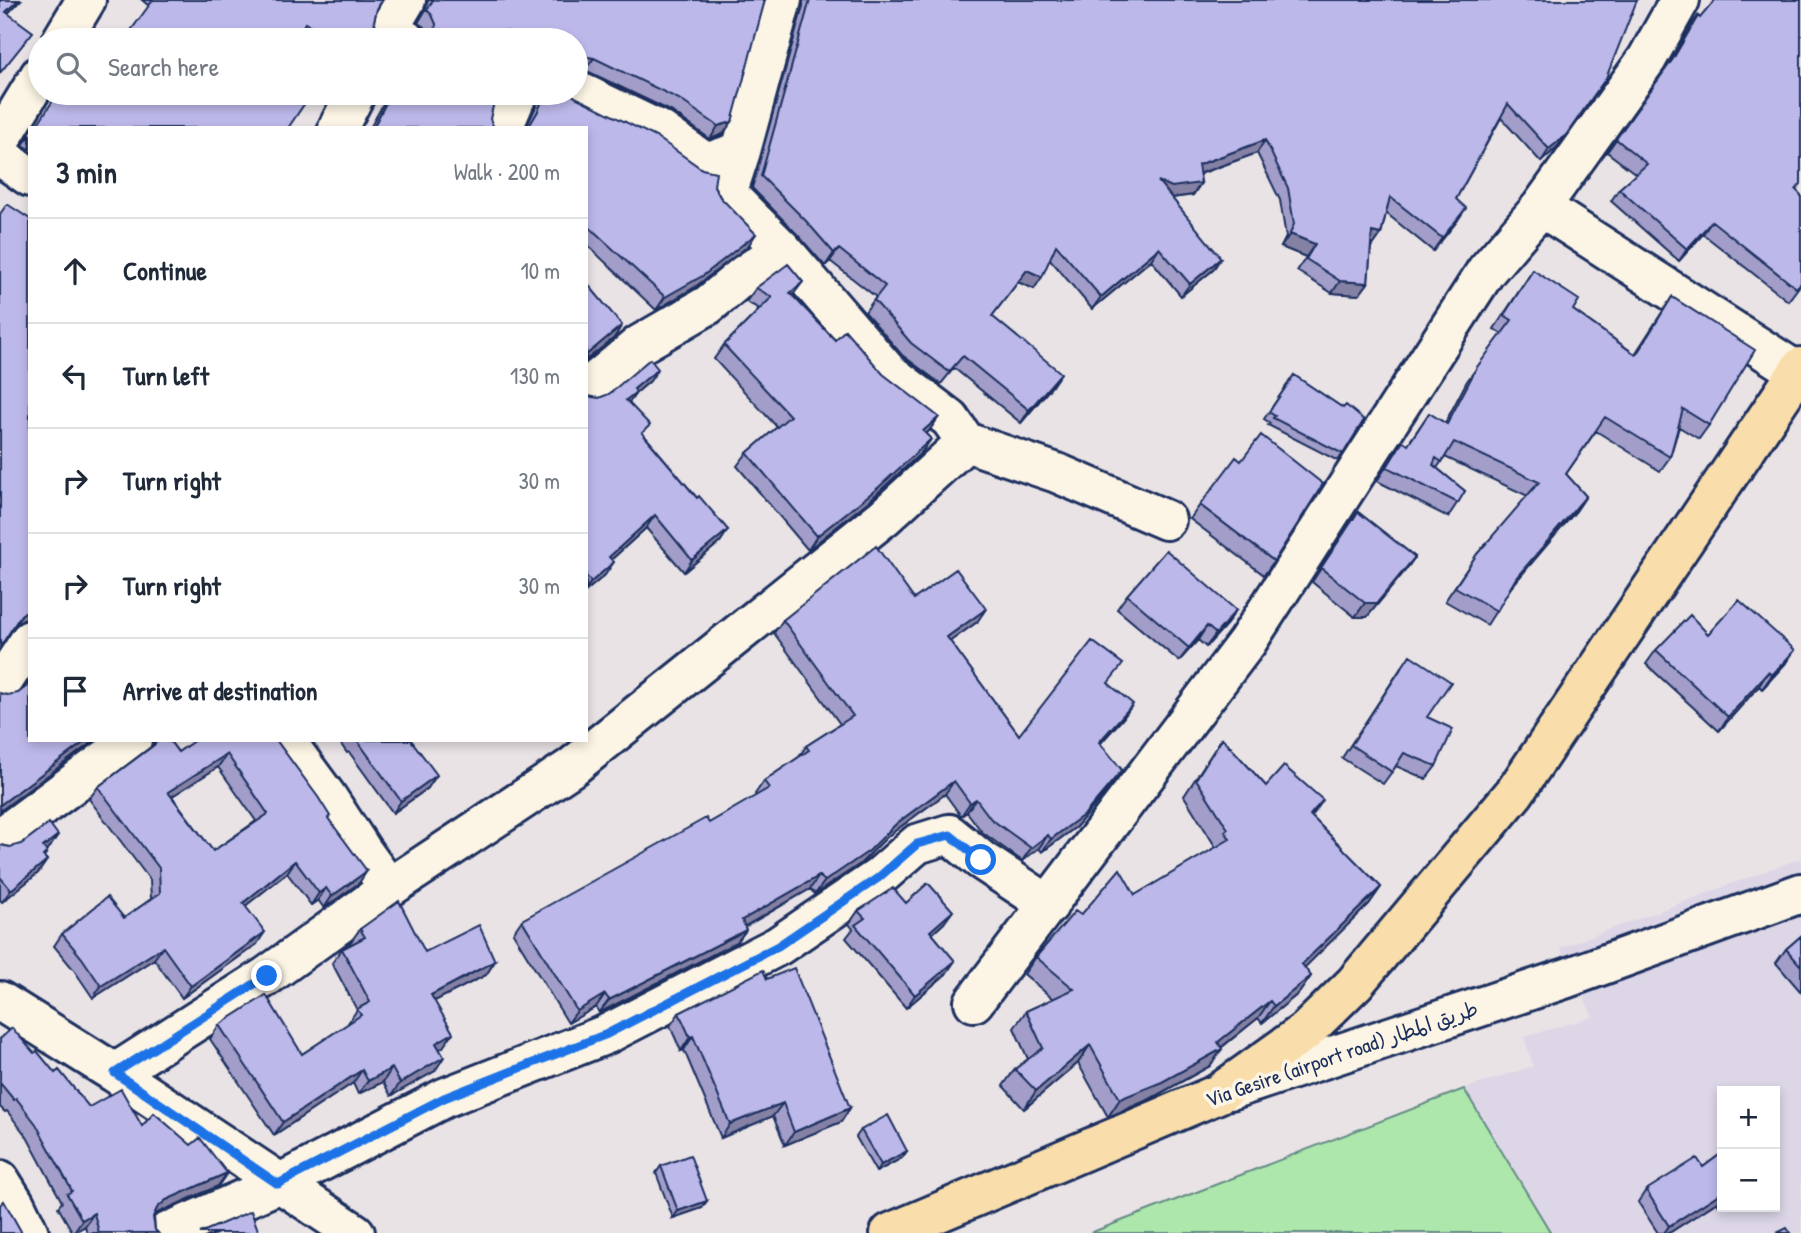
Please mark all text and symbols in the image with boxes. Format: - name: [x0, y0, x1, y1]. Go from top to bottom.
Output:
- search box: [28, 28, 588, 105]
- icon: search: [52, 48, 90, 86]
- text: Search here: [108, 49, 219, 84]
- text: 3 min: [56, 152, 117, 192]
- text: Walk · 200 m: [454, 156, 560, 187]
- icon: ahead: [56, 252, 94, 290]
- text: Continue: [123, 253, 207, 288]
- text: 10 m: [520, 255, 560, 286]
- icon: left: [56, 357, 94, 395]
- text: Turn left: [123, 358, 209, 393]
- text: 130 m: [510, 360, 560, 391]
- icon: right: [56, 462, 94, 500]
- text: Turn right: [123, 463, 221, 498]
- text: 30 m: [518, 465, 560, 496]
- icon: right: [56, 567, 94, 605]
- text: Turn right: [123, 568, 221, 603]
- text: 30 m: [518, 570, 560, 601]
- icon: arrive: [56, 672, 94, 710]
- text: Arrive at destination: [123, 673, 318, 708]
- route start: [965, 844, 996, 875]
- route end: [251, 960, 282, 991]
- street label: Via Gesire (airport road) طريق المطار: [1202, 993, 1482, 1114]
- map controls: [1717, 1086, 1780, 1212]
- button: +: [1717, 1086, 1780, 1149]
- button: −: [1717, 1149, 1780, 1212]

